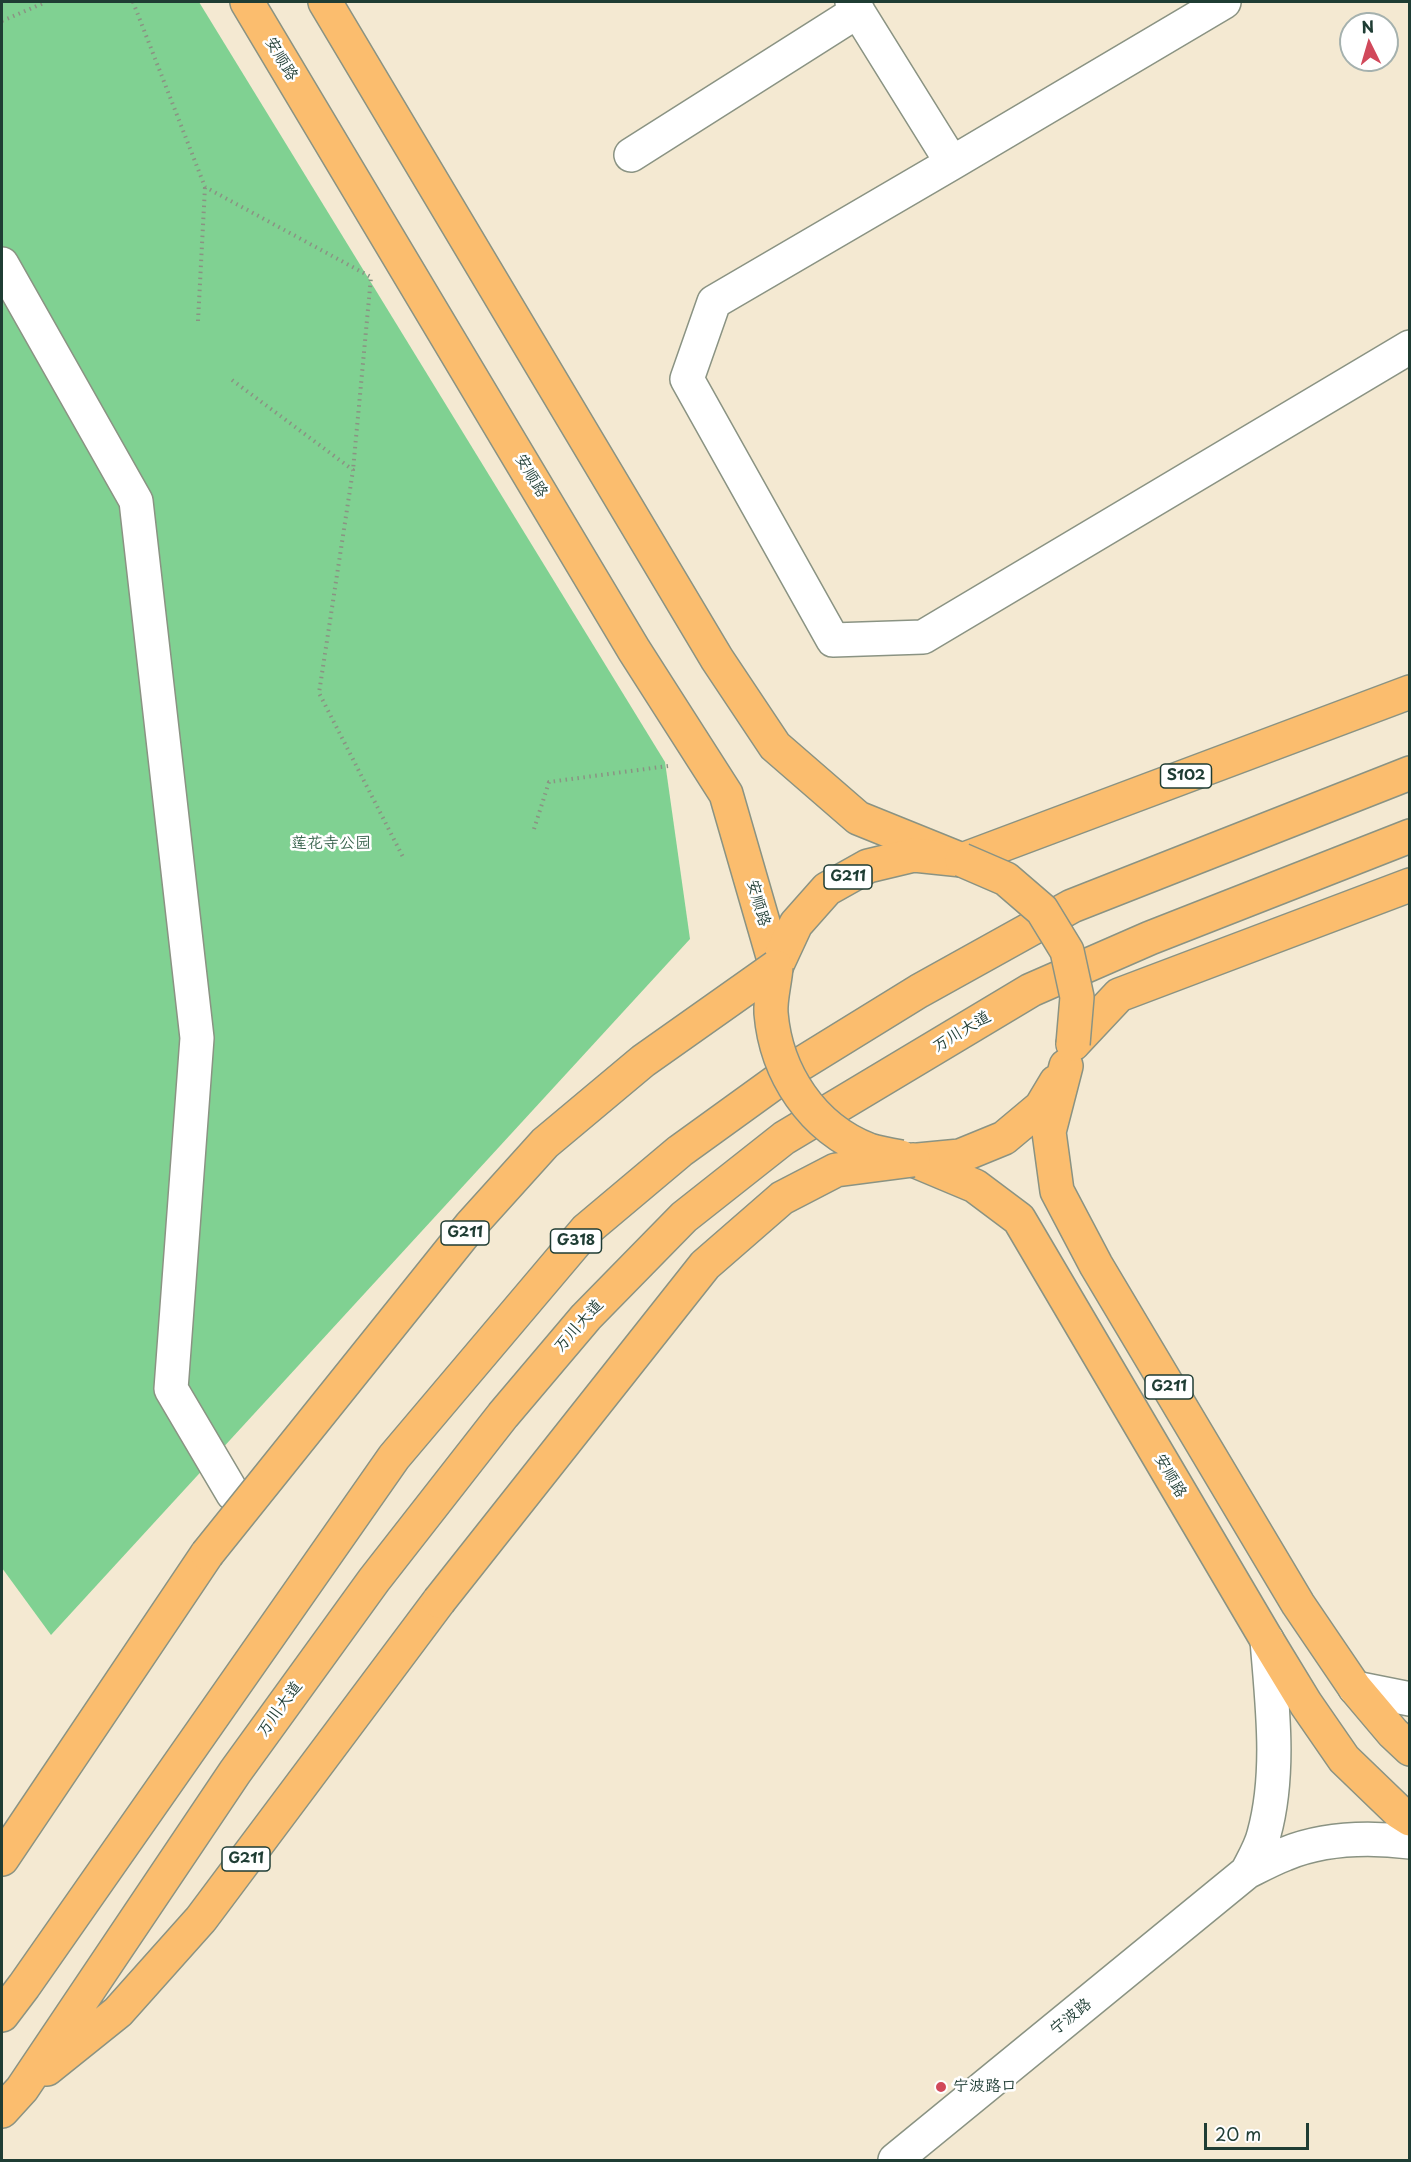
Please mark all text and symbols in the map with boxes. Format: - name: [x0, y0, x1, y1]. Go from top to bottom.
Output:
- north arrow: [1339, 12, 1399, 72]
- text: N: [1360, 14, 1375, 39]
- street label: 安顺路: [260, 33, 302, 85]
- street label: 安顺路: [510, 450, 552, 502]
- road number: S102: [1160, 764, 1212, 788]
- park label: 莲花寺公园: [291, 834, 371, 854]
- road number: G211: [824, 865, 872, 889]
- street label: 安顺路: [742, 877, 774, 929]
- street label: 万川大道: [930, 1007, 994, 1057]
- road number: G211: [441, 1221, 489, 1245]
- road number: G318: [550, 1229, 602, 1253]
- street label: 万川大道: [550, 1296, 608, 1356]
- road number: G211: [1145, 1375, 1193, 1399]
- street label: 安顺路: [1150, 1450, 1190, 1502]
- street label: 万川大道: [253, 1677, 307, 1741]
- road number: G211: [222, 1847, 270, 1871]
- street label: 宁波路: [1046, 1994, 1096, 2040]
- place label: 宁波路口: [953, 2077, 1017, 2097]
- marker: 宁波路口: [934, 2080, 948, 2094]
- scale bar: [1207, 2111, 1312, 2149]
- text: 20 m: [1215, 2120, 1261, 2147]

